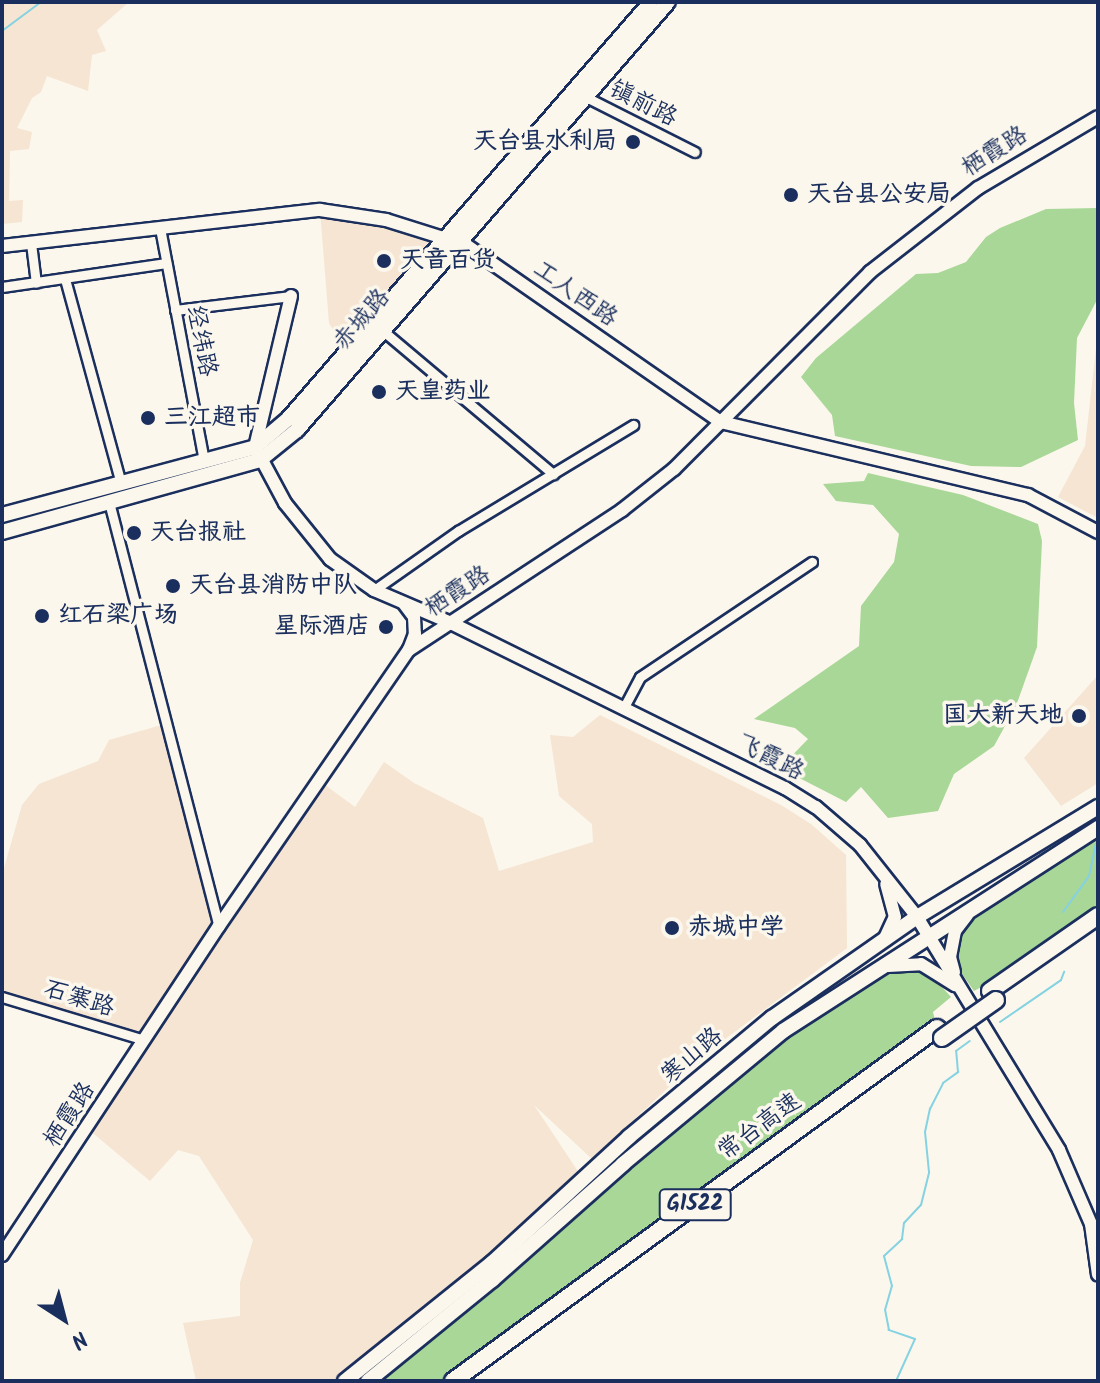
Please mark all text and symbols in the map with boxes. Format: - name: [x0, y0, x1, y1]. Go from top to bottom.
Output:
- street label: 镇前路: [604, 75, 682, 133]
- street label: 栖霞路: [957, 121, 1033, 183]
- place label: 天台县水利局: [473, 128, 617, 156]
- marker: 天台县水利局: [624, 133, 642, 151]
- place label: 天台县公安局: [807, 181, 951, 209]
- marker: 天台县公安局: [782, 186, 800, 204]
- place label: 天音百货: [400, 247, 496, 275]
- marker: 天音百货: [375, 252, 393, 270]
- street label: 工人西路: [527, 255, 623, 333]
- street label: 赤城路: [328, 283, 396, 357]
- street label: 经纬路: [180, 303, 222, 379]
- place label: 天皇药业: [395, 378, 491, 406]
- marker: 天皇药业: [370, 383, 388, 401]
- place label: 三江超市: [164, 404, 260, 432]
- marker: 三江超市: [139, 409, 157, 427]
- place label: 天台报社: [150, 519, 246, 547]
- marker: 天台报社: [125, 524, 143, 542]
- street label: 栖霞路: [420, 560, 496, 624]
- place label: 天台县消防中队: [189, 572, 357, 600]
- marker: 天台县消防中队: [164, 577, 182, 595]
- place label: 红石梁广场: [58, 602, 178, 630]
- marker: 红石梁广场: [33, 607, 51, 625]
- place label: 星际酒店: [274, 613, 370, 641]
- marker: 星际酒店: [377, 618, 395, 636]
- place label: 国大新天地: [943, 702, 1063, 730]
- marker: 国大新天地: [1070, 707, 1088, 725]
- street label: 飞霞路: [731, 729, 809, 787]
- place label: 赤城中学: [688, 914, 784, 942]
- marker: 赤城中学: [663, 919, 681, 937]
- street label: 石寨路: [40, 975, 118, 1023]
- street label: 寒山路: [655, 1022, 729, 1090]
- street label: 栖霞路: [38, 1077, 102, 1153]
- street label: 常台高速: [713, 1087, 807, 1167]
- road number: G1522: [657, 1187, 733, 1223]
- north arrow: [24, 1279, 104, 1359]
- text: N: [63, 1321, 94, 1357]

